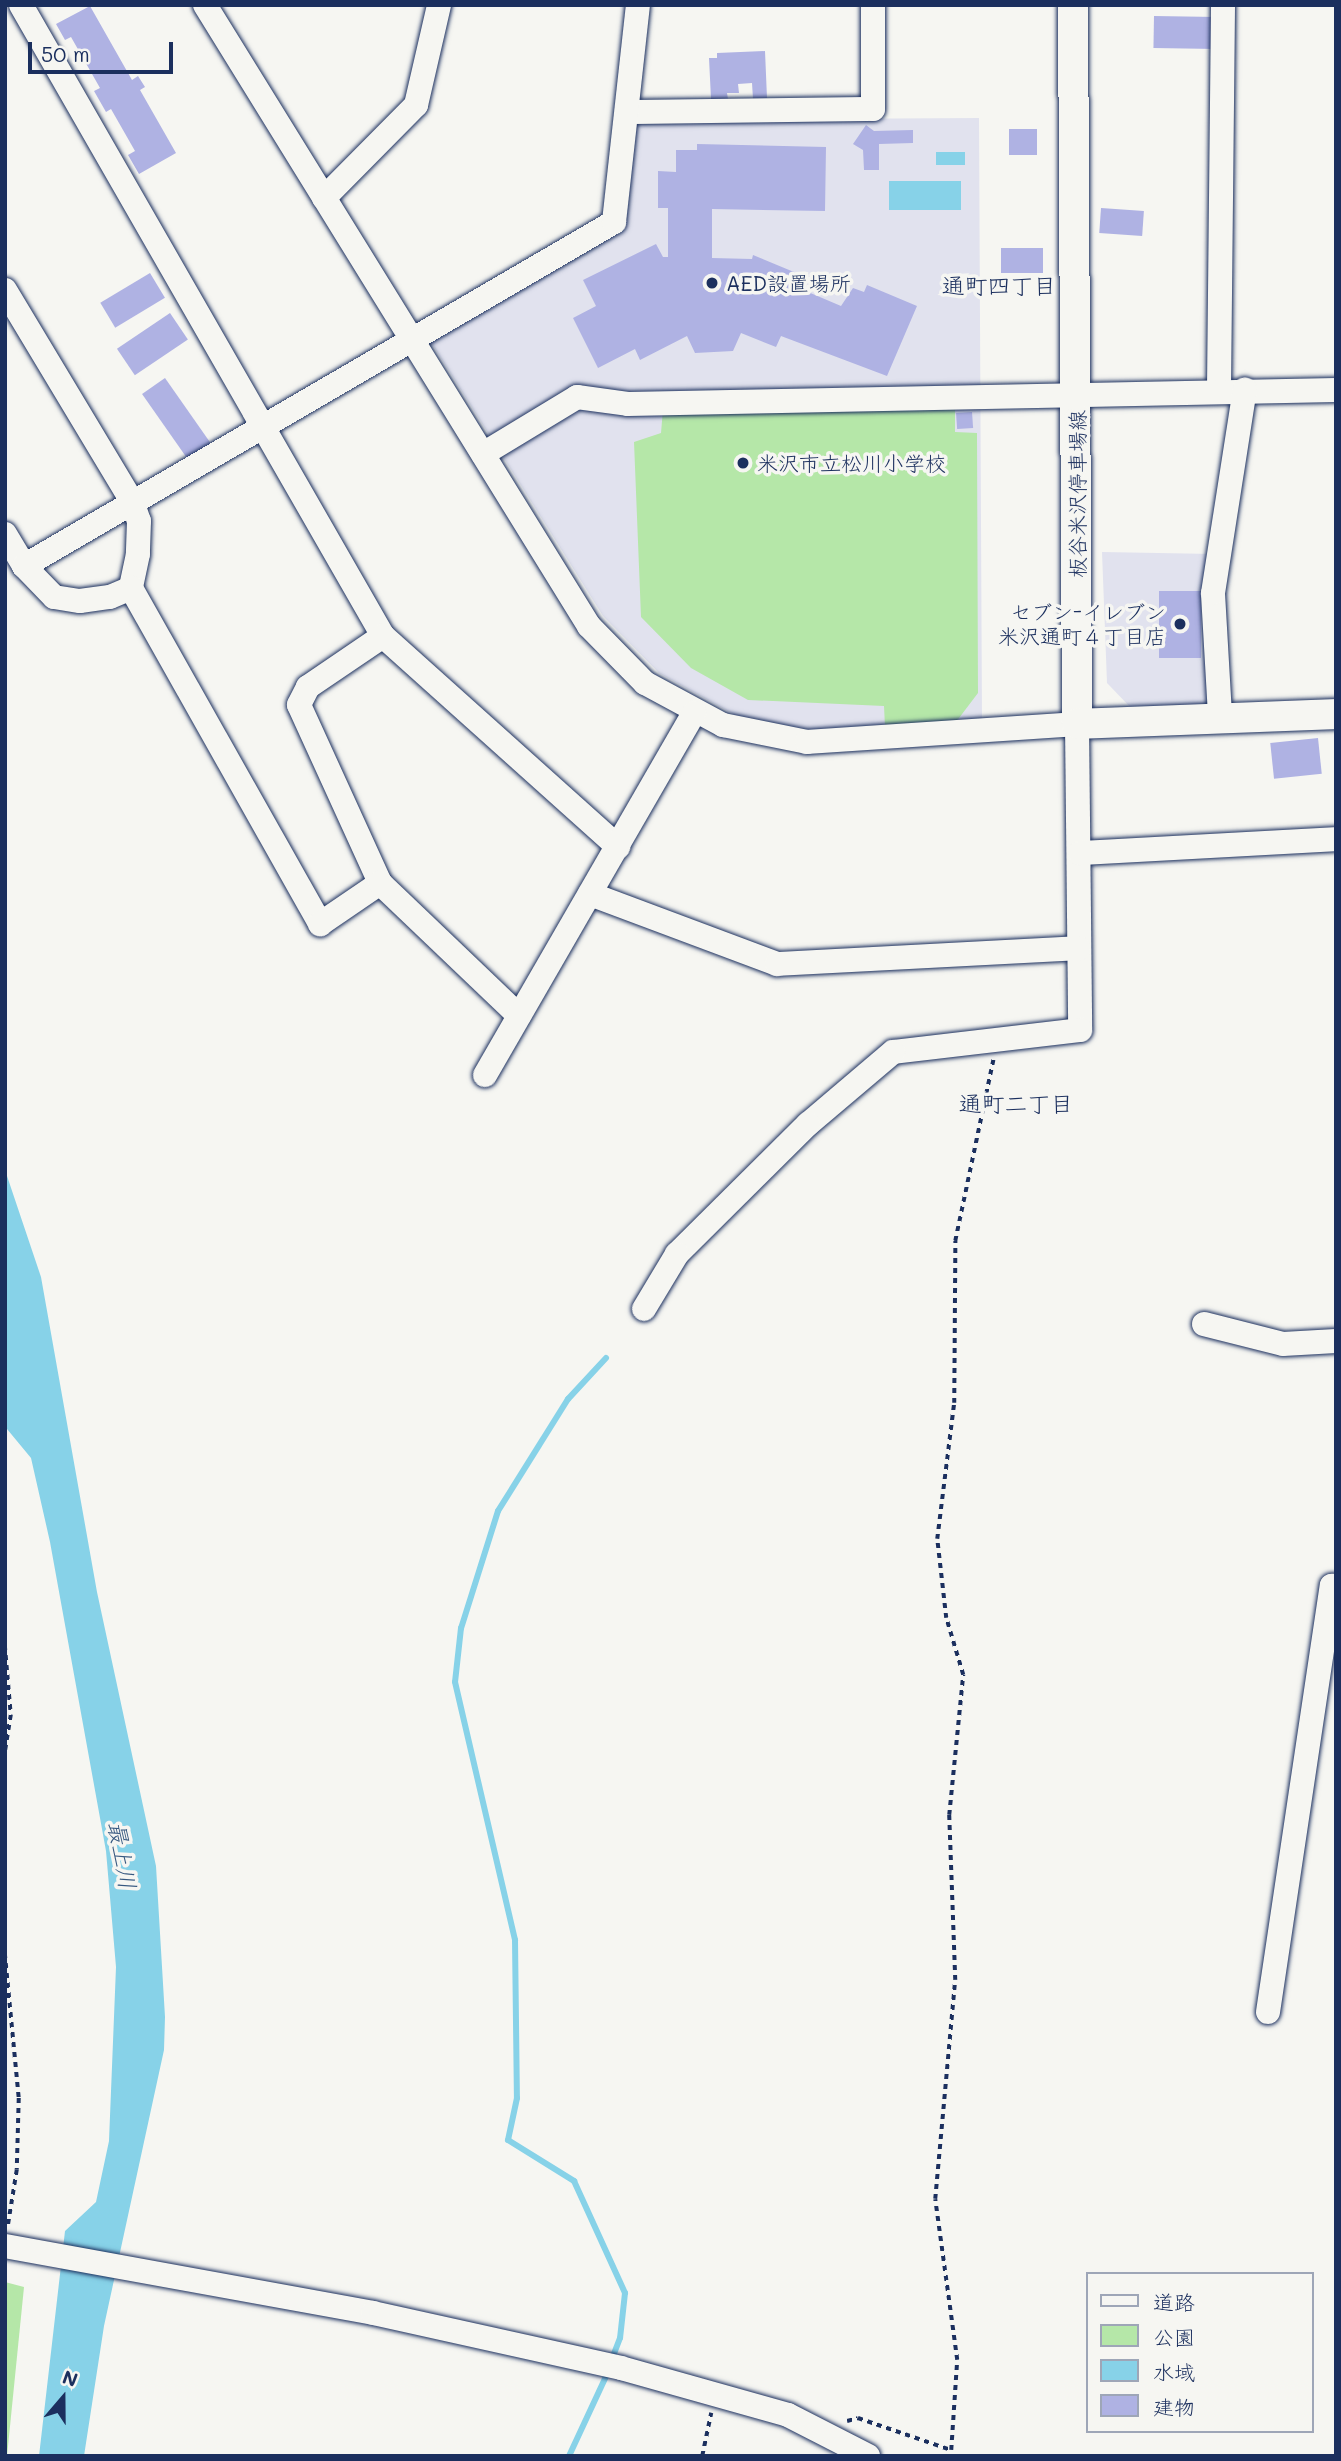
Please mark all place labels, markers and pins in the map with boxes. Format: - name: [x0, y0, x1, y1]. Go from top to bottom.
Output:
- place label: AED設置場所: [726, 270, 851, 296]
- marker: AED設置場所: [704, 275, 720, 291]
- place label: 米沢市立松川小学校: [757, 450, 946, 476]
- marker: 米沢市立松川小学校: [735, 455, 751, 471]
- place label: セブン-イレブン 米沢通町４丁目店: [998, 599, 1166, 649]
- marker: セブン-イレブン 米沢通町４丁目店: [1172, 616, 1188, 632]

